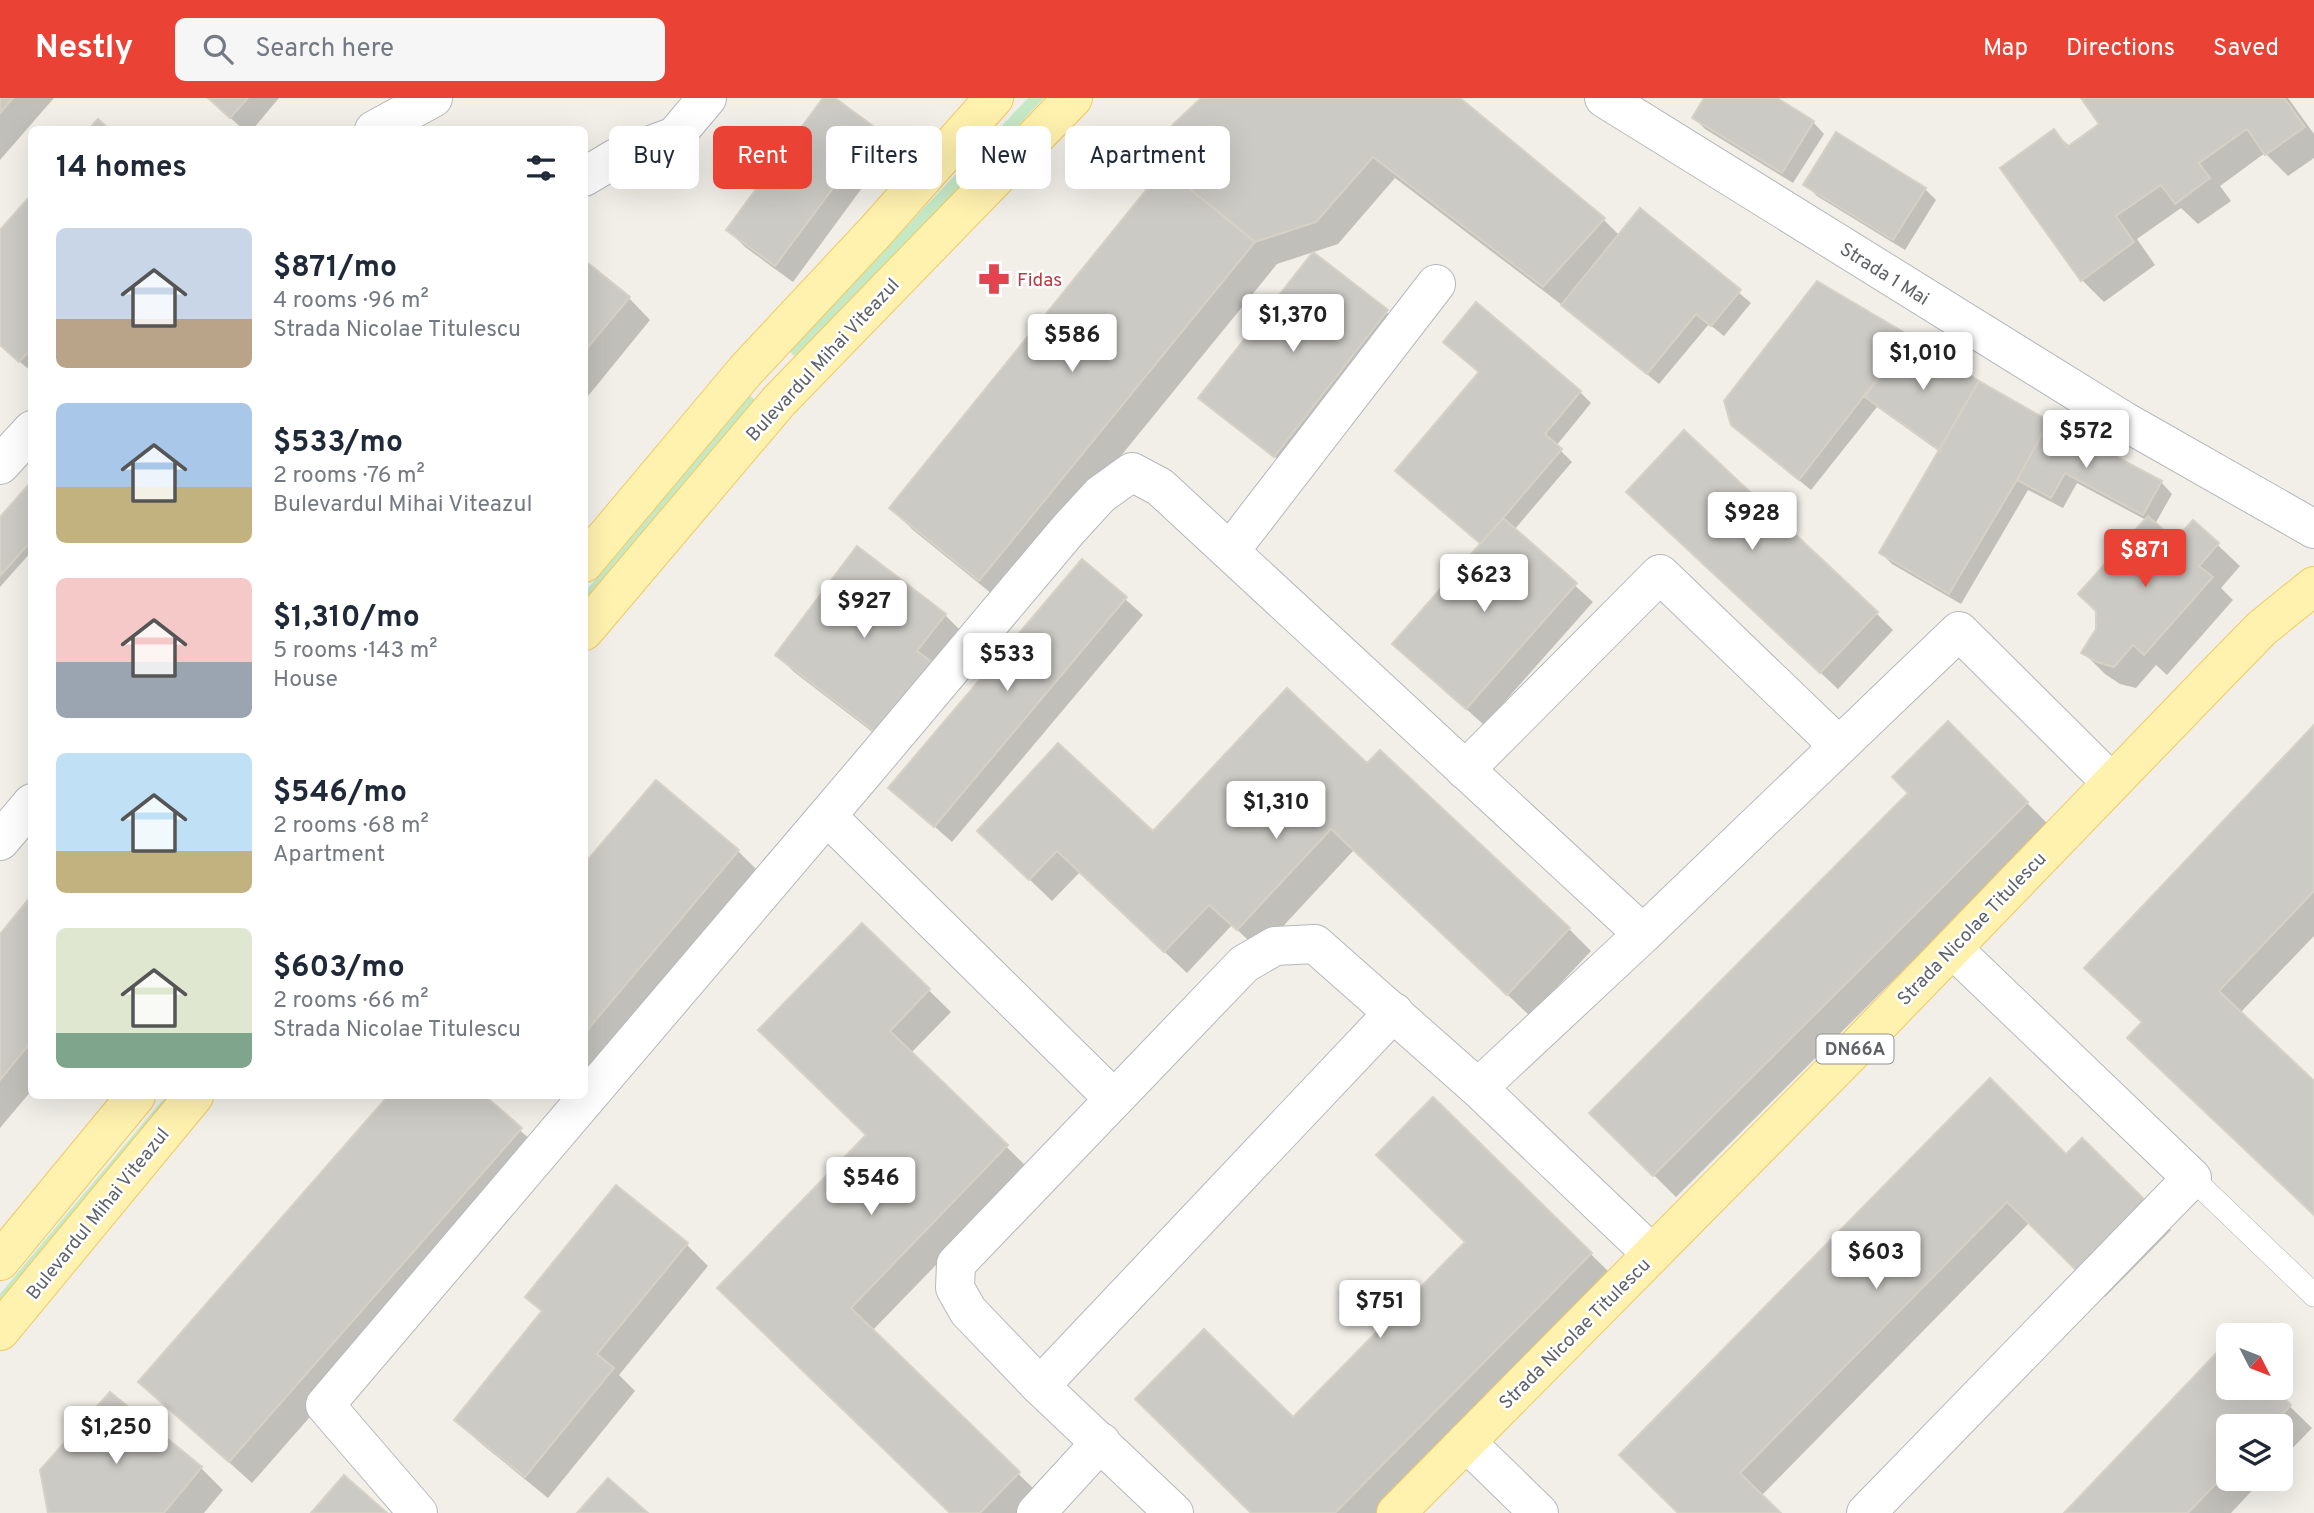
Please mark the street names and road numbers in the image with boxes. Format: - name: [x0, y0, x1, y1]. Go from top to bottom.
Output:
- street label: Strada 1 Mai: [1835, 238, 1933, 312]
- street label: Bulevardul Mihai Viteazul: [742, 274, 905, 447]
- street label: Strada Nicolae Titulescu: [1893, 847, 2052, 1011]
- road number: DN66A: [1816, 1034, 1894, 1064]
- street label: Bulevardul Mihai Viteazul: [22, 1123, 175, 1305]
- street label: Strada Nicolae Titulescu: [1495, 1254, 1656, 1415]

